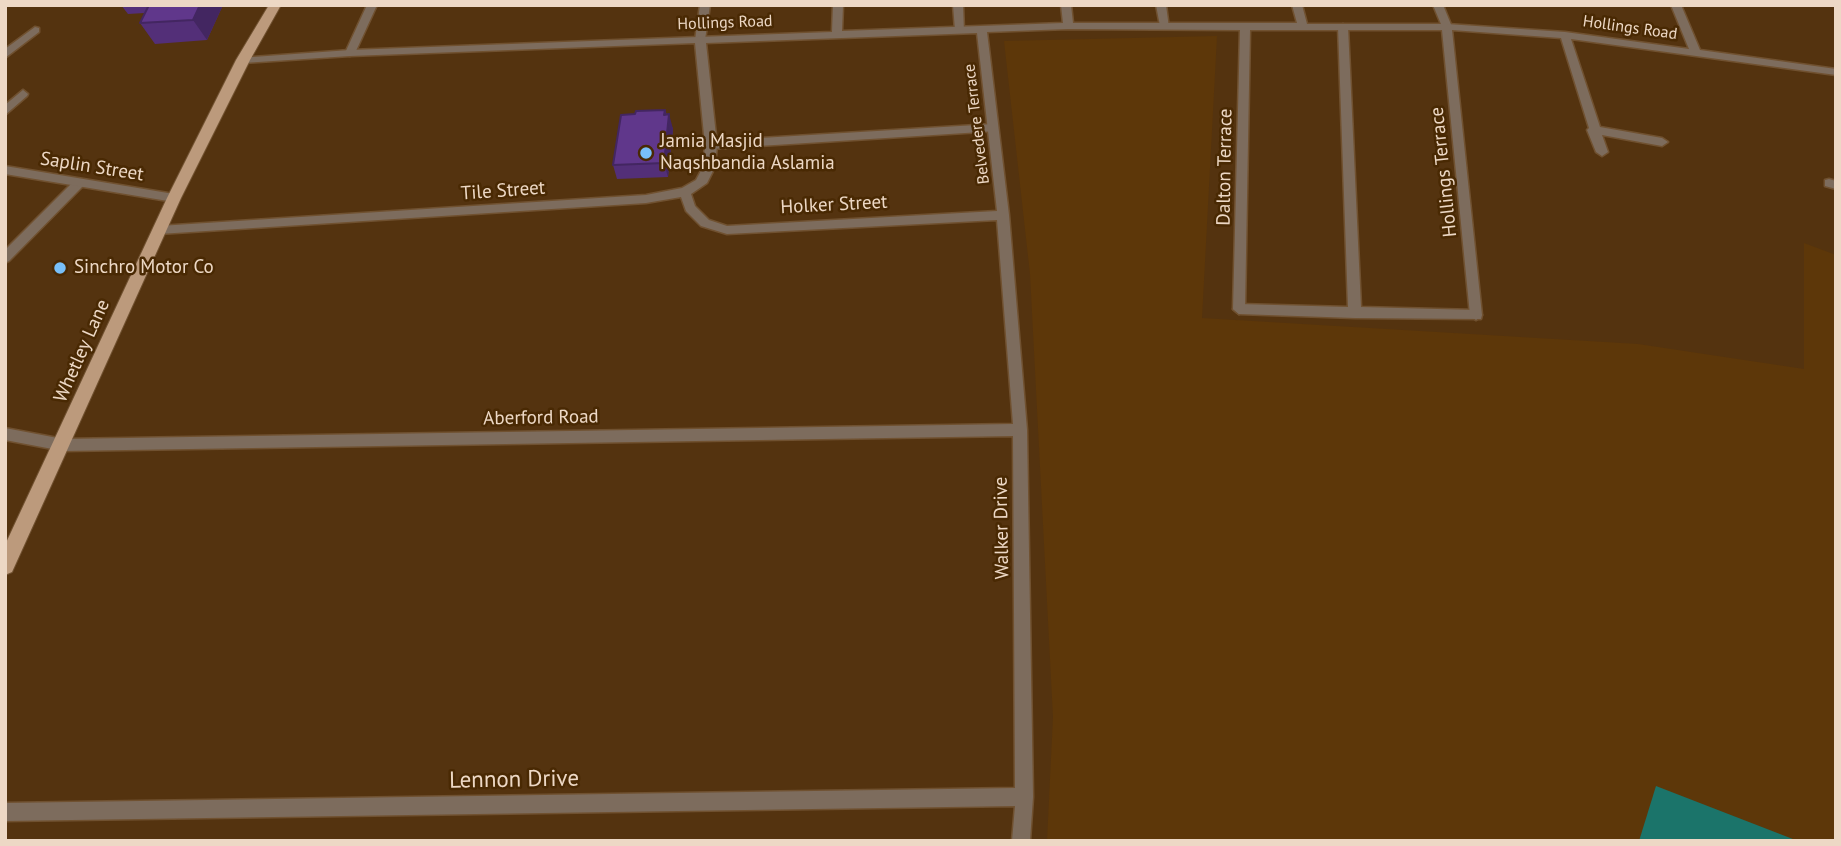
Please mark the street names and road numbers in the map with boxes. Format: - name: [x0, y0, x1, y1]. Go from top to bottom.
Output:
- street label: Hollings Road: [677, 12, 773, 34]
- street label: Hollings Road: [1582, 12, 1678, 44]
- street label: Belvedere Terrace: [960, 63, 994, 185]
- street label: Hollings Terrace: [1426, 106, 1462, 238]
- street label: Dalton Terrace: [1213, 108, 1237, 226]
- street label: Saplin Street: [39, 148, 145, 186]
- street label: Tile Street: [460, 177, 546, 205]
- street label: Holker Street: [780, 191, 888, 219]
- street label: Whetley Lane: [49, 296, 115, 406]
- street label: Aberford Road: [483, 406, 599, 430]
- street label: Walker Drive: [990, 477, 1014, 579]
- street label: Lennon Drive: [449, 765, 579, 795]

